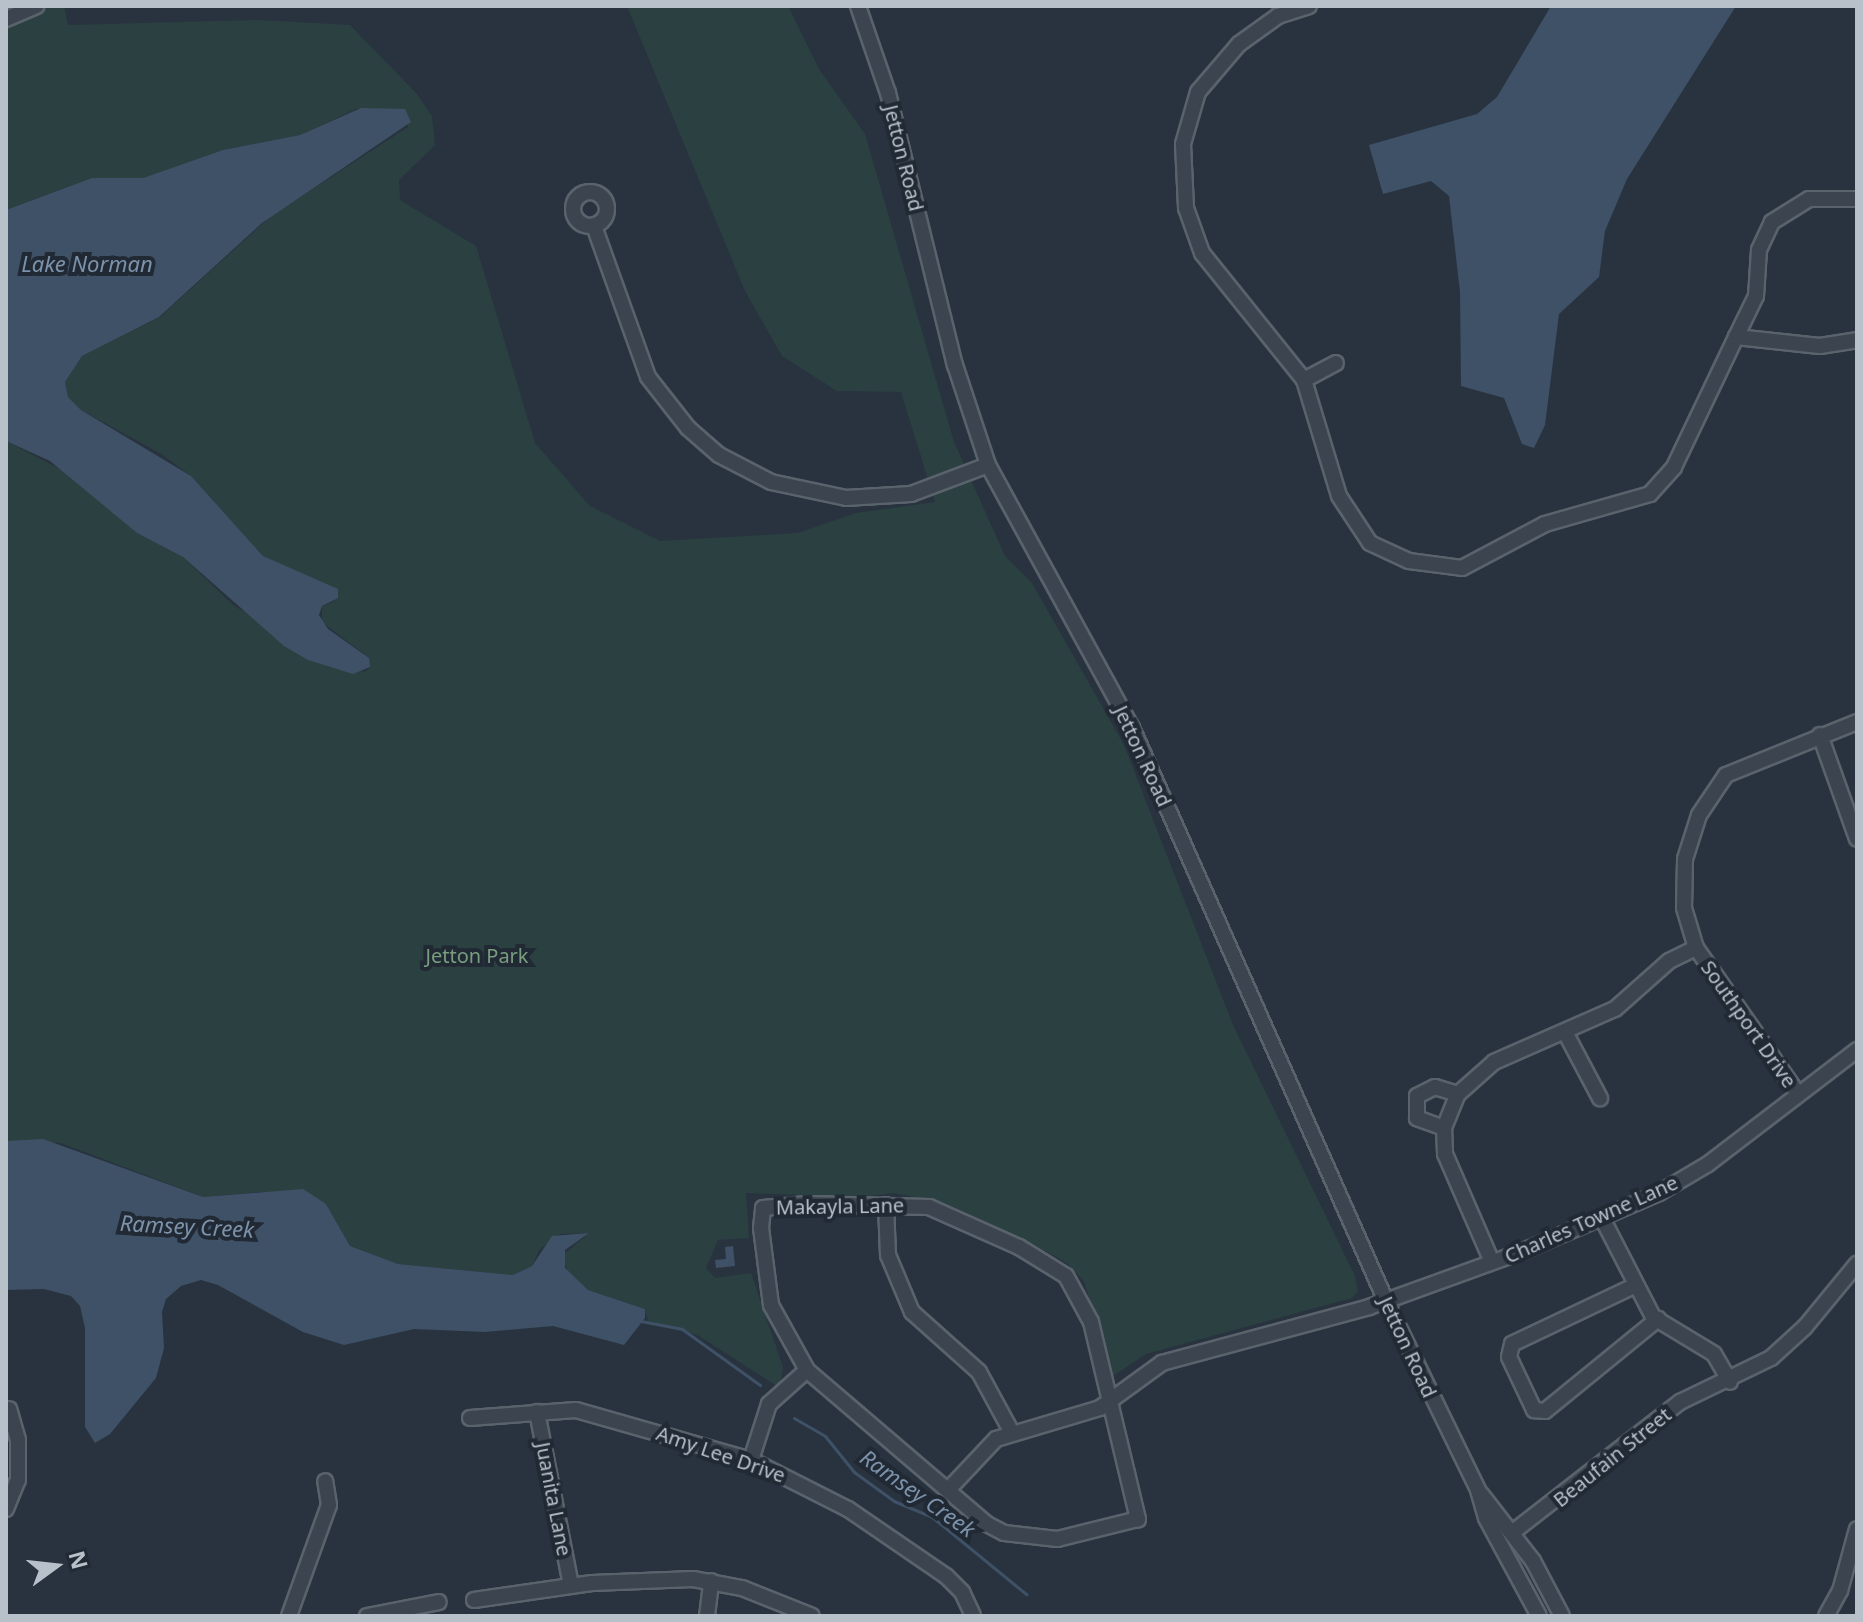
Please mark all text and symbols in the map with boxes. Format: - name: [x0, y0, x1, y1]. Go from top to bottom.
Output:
- street label: Jetton Road: [879, 102, 929, 214]
- water label: Lake Norman: [21, 251, 153, 277]
- street label: Jetton Road: [1109, 702, 1177, 810]
- park label: Jetton Park: [425, 943, 529, 967]
- street label: Southport Drive: [1696, 956, 1802, 1092]
- street label: Charles Towne Lane: [1501, 1170, 1681, 1268]
- street label: Makayla Lane: [776, 1193, 904, 1219]
- water label: Ramsey Creek: [119, 1209, 255, 1243]
- street label: Jetton Road: [1374, 1293, 1442, 1401]
- street label: Beaufain Street: [1548, 1402, 1676, 1512]
- street label: Amy Lee Drive: [653, 1421, 789, 1487]
- street label: Juanita Lane: [531, 1440, 577, 1558]
- water label: Ramsey Creek: [855, 1444, 981, 1542]
- north arrow: [16, 1526, 96, 1606]
- text: N: [62, 1547, 96, 1572]

